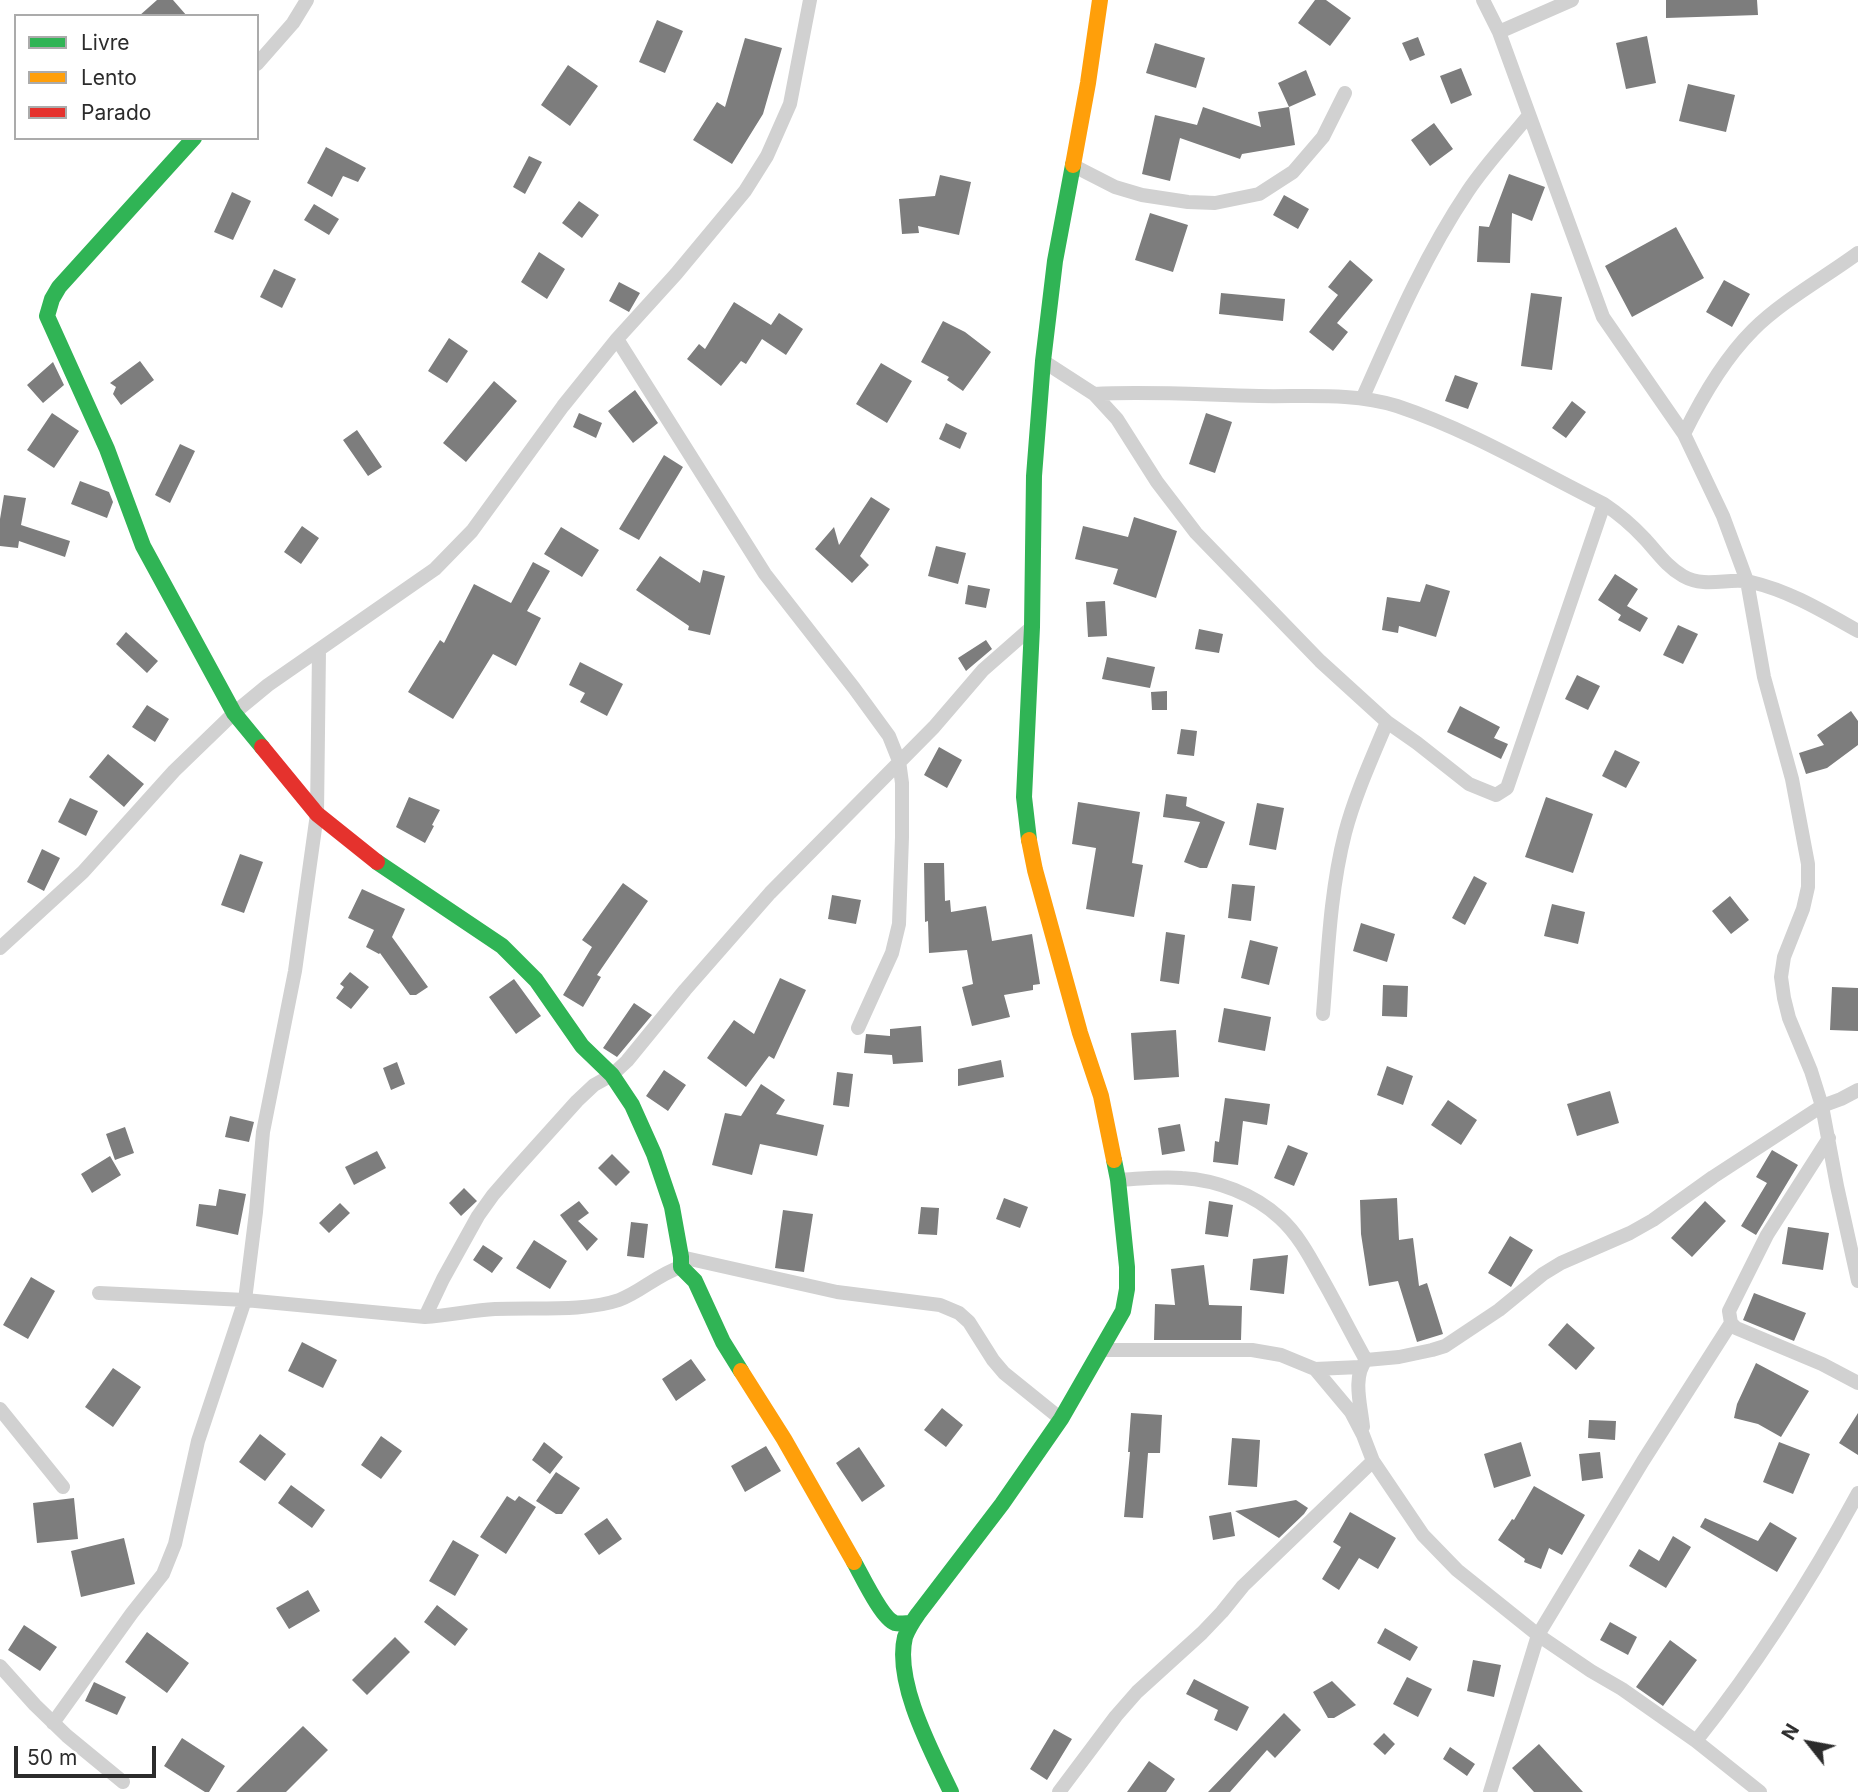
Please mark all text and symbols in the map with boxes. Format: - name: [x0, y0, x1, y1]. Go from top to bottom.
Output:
- legend: [14, 14, 259, 140]
- text: Livre: [81, 30, 130, 55]
- text: Lento: [81, 65, 137, 90]
- text: Parado: [81, 100, 151, 125]
- north arrow: [1774, 1708, 1844, 1778]
- text: N: [1777, 1720, 1804, 1744]
- scale bar: [18, 1732, 159, 1776]
- text: 50 m: [27, 1745, 77, 1770]

